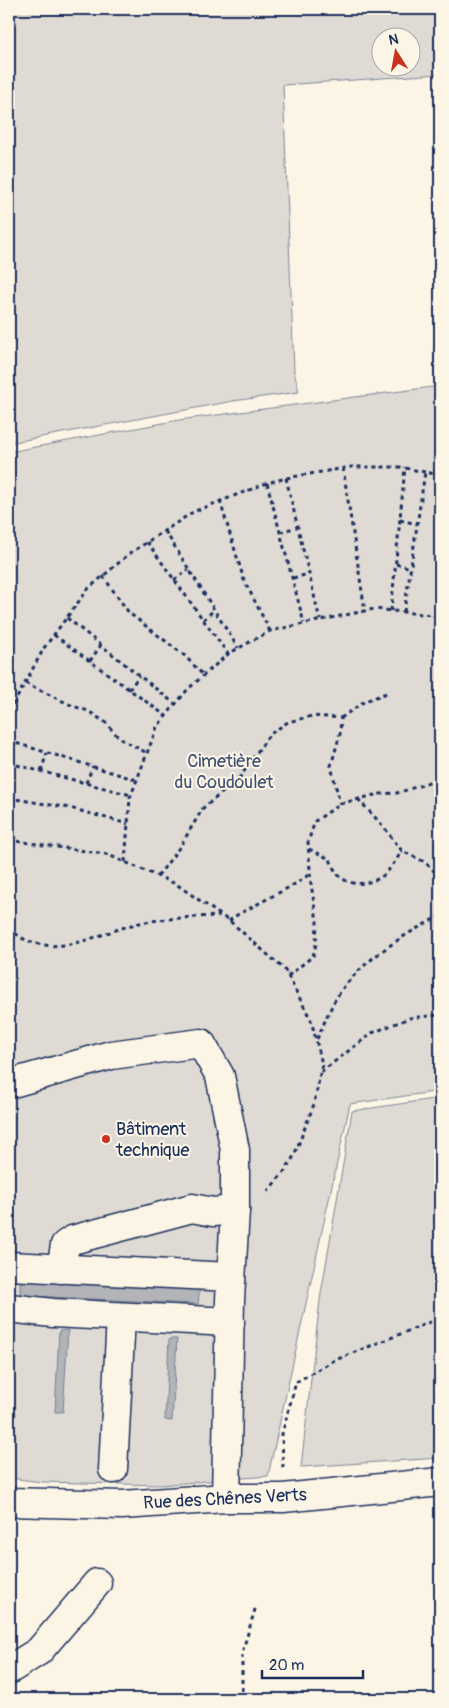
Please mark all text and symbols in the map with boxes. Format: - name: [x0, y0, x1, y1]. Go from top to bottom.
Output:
- north arrow: [372, 28, 422, 78]
- text: N: [387, 30, 400, 49]
- park label: Cimetière du Coudoulet: [174, 750, 274, 794]
- place label: Bâtiment technique: [115, 1118, 190, 1162]
- marker: Bâtiment technique: [100, 1133, 112, 1145]
- street label: Rue des Chênes Verts: [143, 1483, 307, 1515]
- scale bar: [262, 1648, 363, 1680]
- text: 20 m: [269, 1656, 304, 1675]

